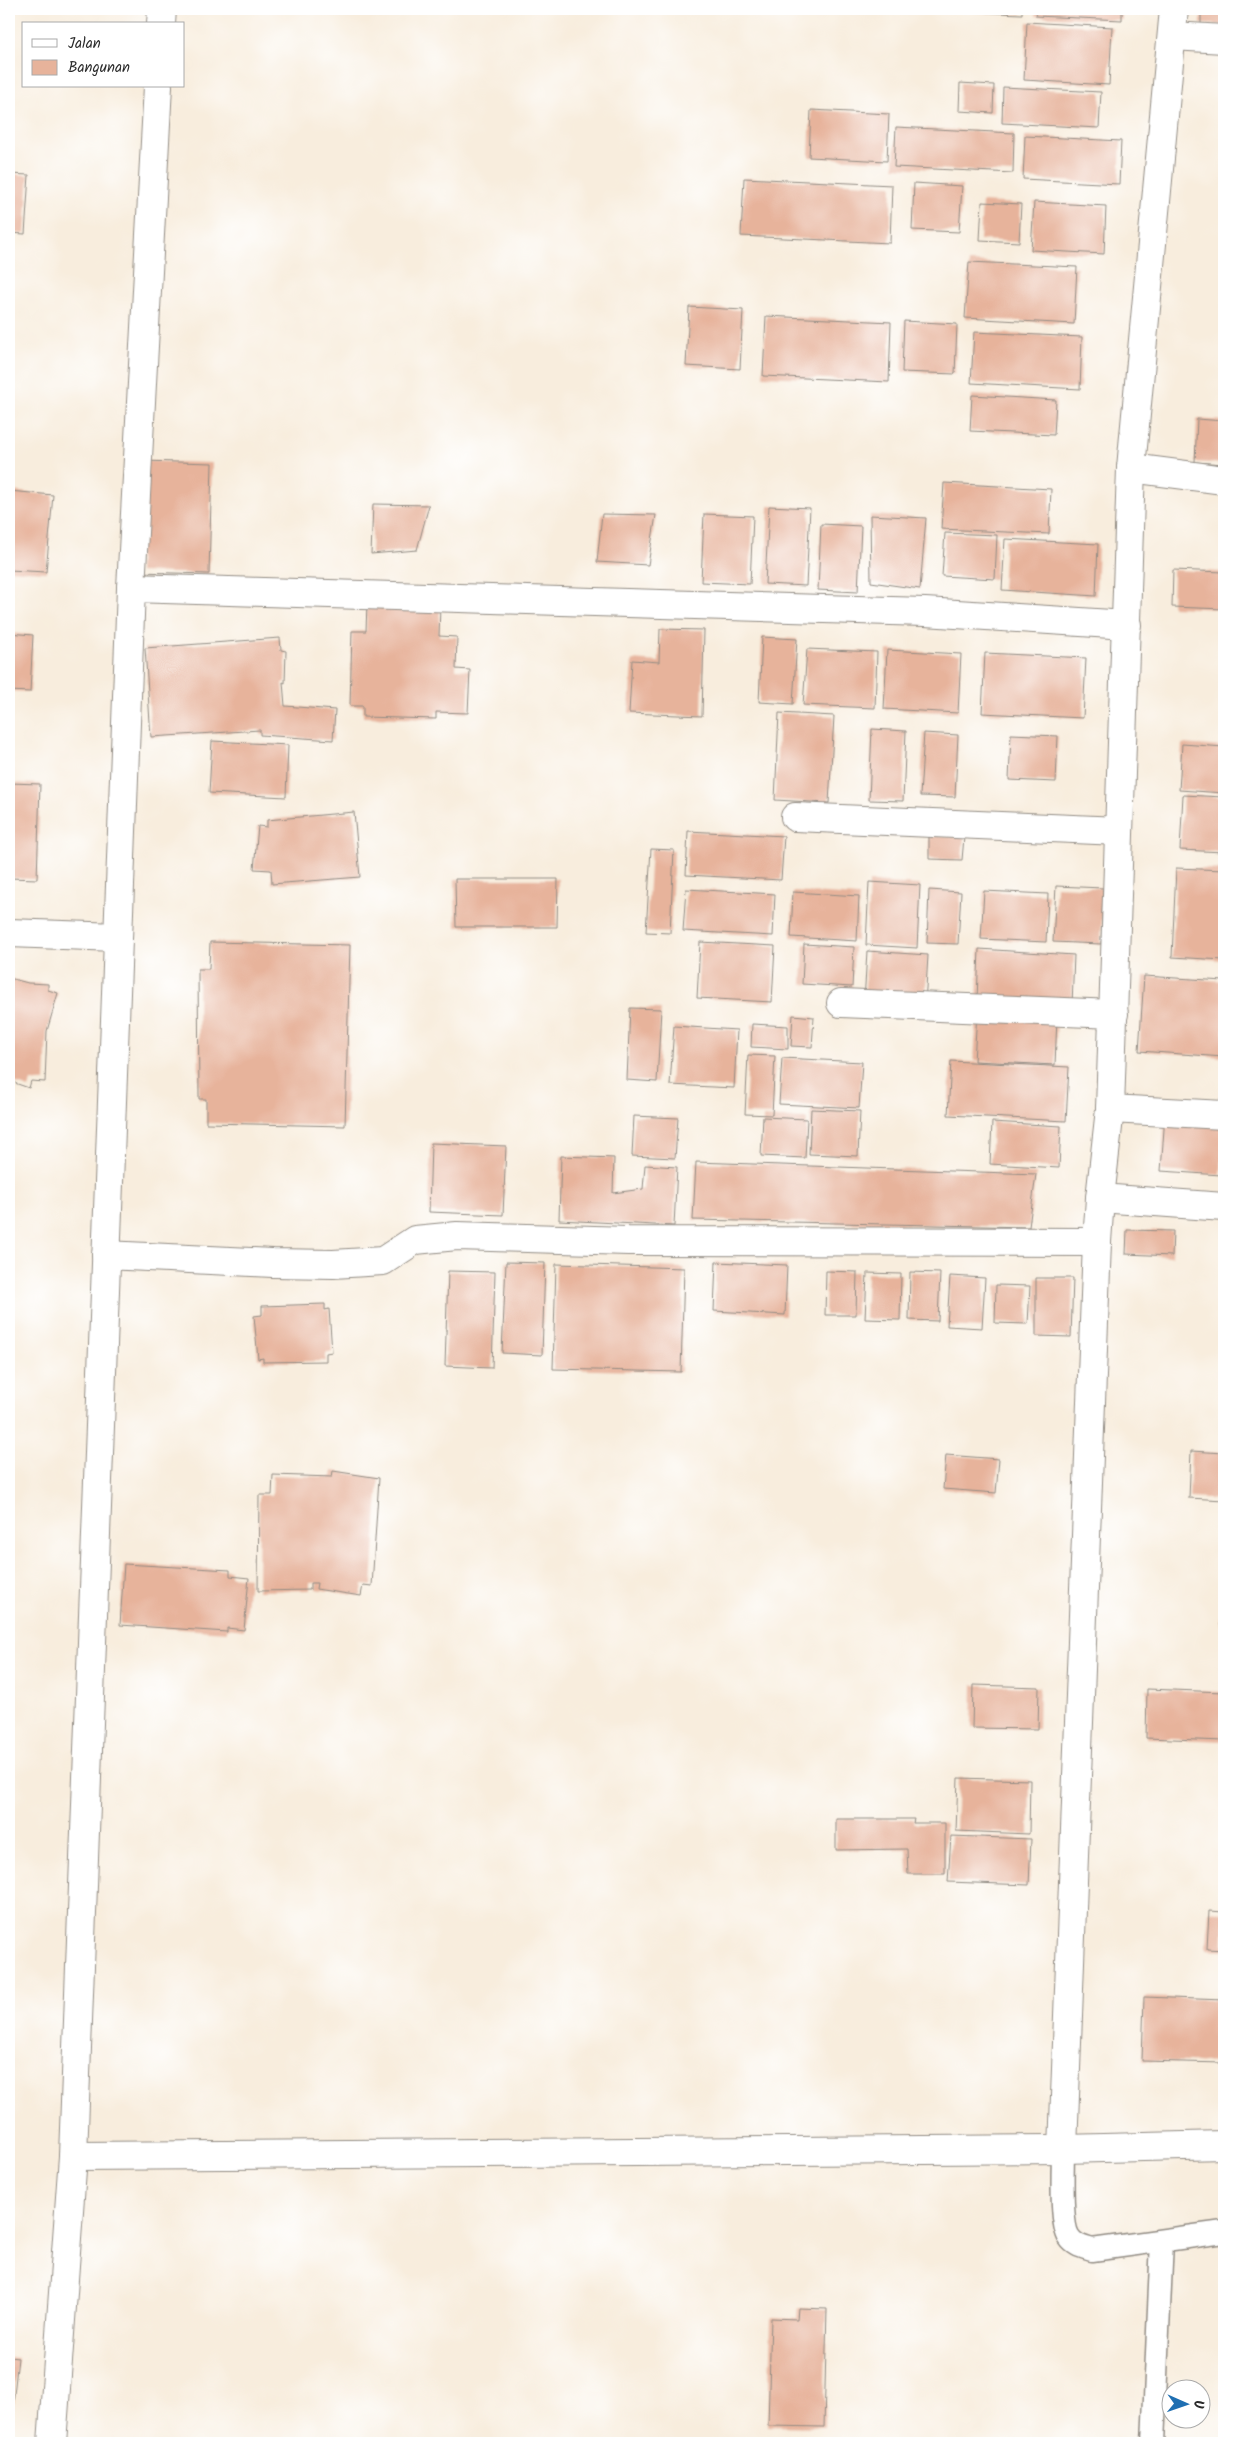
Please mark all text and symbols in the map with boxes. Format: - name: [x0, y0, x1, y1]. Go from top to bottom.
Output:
- legend: [22, 22, 185, 88]
- text: Jalan: [68, 32, 101, 56]
- text: Bangunan: [68, 56, 130, 80]
- north arrow: [1160, 2380, 1210, 2430]
- text: U: [1187, 2400, 1209, 2410]

